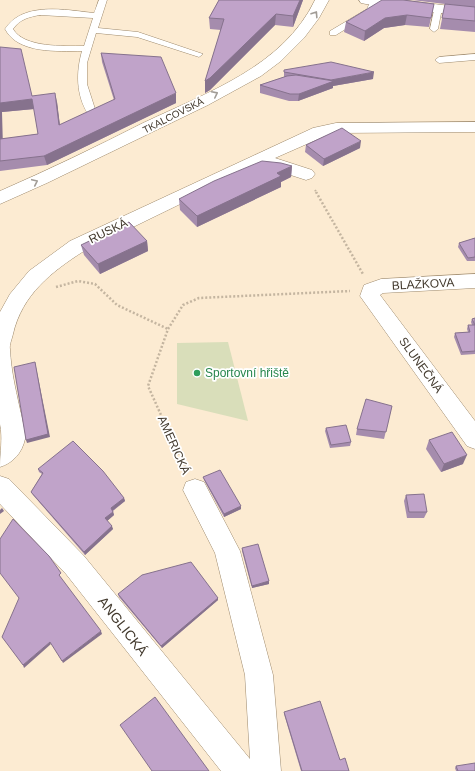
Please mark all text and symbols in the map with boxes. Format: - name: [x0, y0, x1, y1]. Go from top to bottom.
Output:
- one-way arrow: [310, 11, 318, 18]
- one-way arrow: [211, 91, 218, 99]
- street label: TKALCOVSKÁ: [141, 94, 206, 135]
- one-way arrow: [31, 179, 39, 187]
- street label: RUSKÁ: [86, 215, 130, 246]
- street label: BLAŽKOVA: [391, 274, 455, 293]
- street label: SLUNEČNÁ: [396, 334, 447, 396]
- place label: Sportovní hřiště: [205, 366, 289, 380]
- marker: Sportovní hřiště: [192, 368, 202, 378]
- street label: AMERICKÁ: [155, 413, 194, 476]
- street label: ANGLICKÁ: [95, 593, 152, 659]

